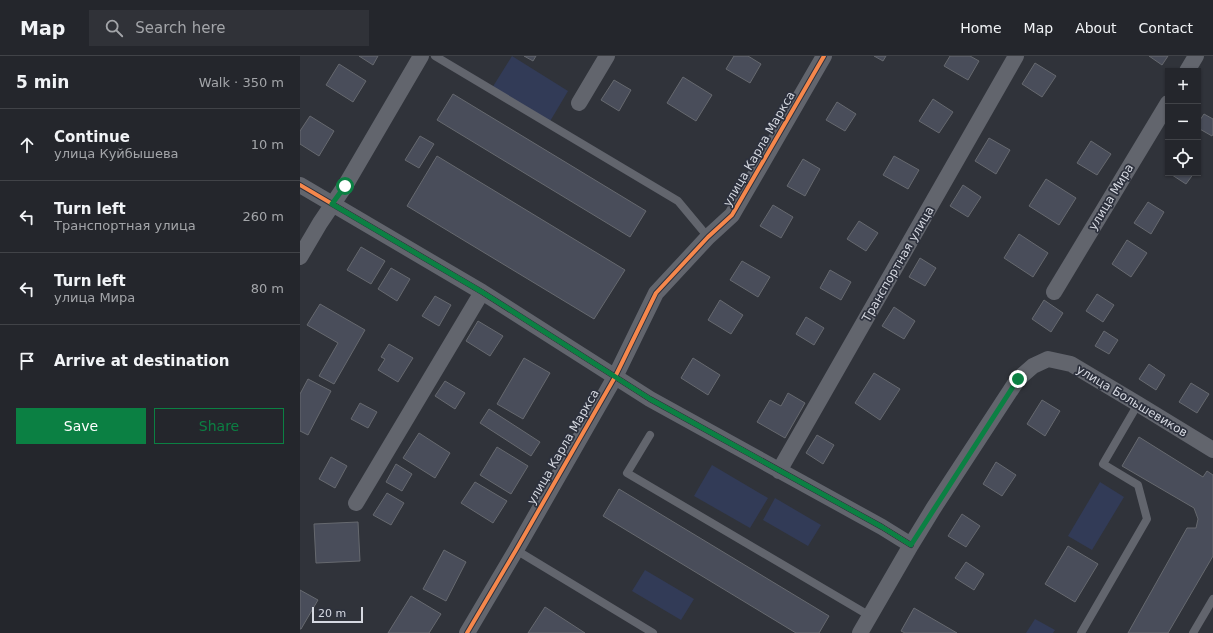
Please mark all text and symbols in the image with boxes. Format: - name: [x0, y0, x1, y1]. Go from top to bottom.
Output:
- search box: [89, 10, 369, 46]
- text: Map: [20, 17, 65, 39]
- icon: search: [103, 17, 125, 39]
- text: Search here: [135, 19, 225, 37]
- text: Home: [960, 20, 1002, 36]
- text: Map: [1024, 20, 1053, 36]
- text: About: [1075, 20, 1117, 36]
- text: Contact: [1139, 20, 1193, 36]
- map controls: [1165, 68, 1201, 176]
- button: +: [1165, 68, 1201, 104]
- text: 5 min: [16, 72, 69, 92]
- text: Walk · 350 m: [199, 75, 284, 90]
- street label: улица Карла Маркса: [720, 89, 798, 209]
- button: −: [1165, 104, 1201, 140]
- text: Continue: [54, 128, 130, 146]
- icon: ahead: [16, 134, 38, 156]
- text: 10 m: [251, 137, 284, 152]
- button: locate: [1165, 140, 1201, 176]
- text: улица Куйбышева: [54, 146, 179, 161]
- street label: улица Мира: [1086, 161, 1136, 233]
- route start: [336, 177, 354, 195]
- text: Turn left: [54, 200, 126, 218]
- street label: Транспортная улица: [859, 204, 937, 325]
- icon: left: [16, 206, 38, 228]
- text: 260 m: [242, 209, 284, 224]
- text: Транспортная улица: [54, 218, 196, 233]
- text: Turn left: [54, 272, 126, 290]
- icon: left: [16, 278, 38, 300]
- text: 80 m: [251, 281, 284, 296]
- text: улица Мира: [54, 290, 135, 305]
- icon: arrive: [16, 350, 38, 372]
- text: Arrive at destination: [54, 352, 229, 370]
- street label: улица Большевиков: [1074, 362, 1190, 440]
- route end: [1009, 370, 1027, 388]
- street label: улица Карла Маркса: [524, 387, 602, 507]
- button: Save: [16, 408, 146, 444]
- button: Share: [154, 408, 284, 444]
- scale bar: [312, 605, 363, 624]
- text: 20 m: [318, 607, 346, 620]

